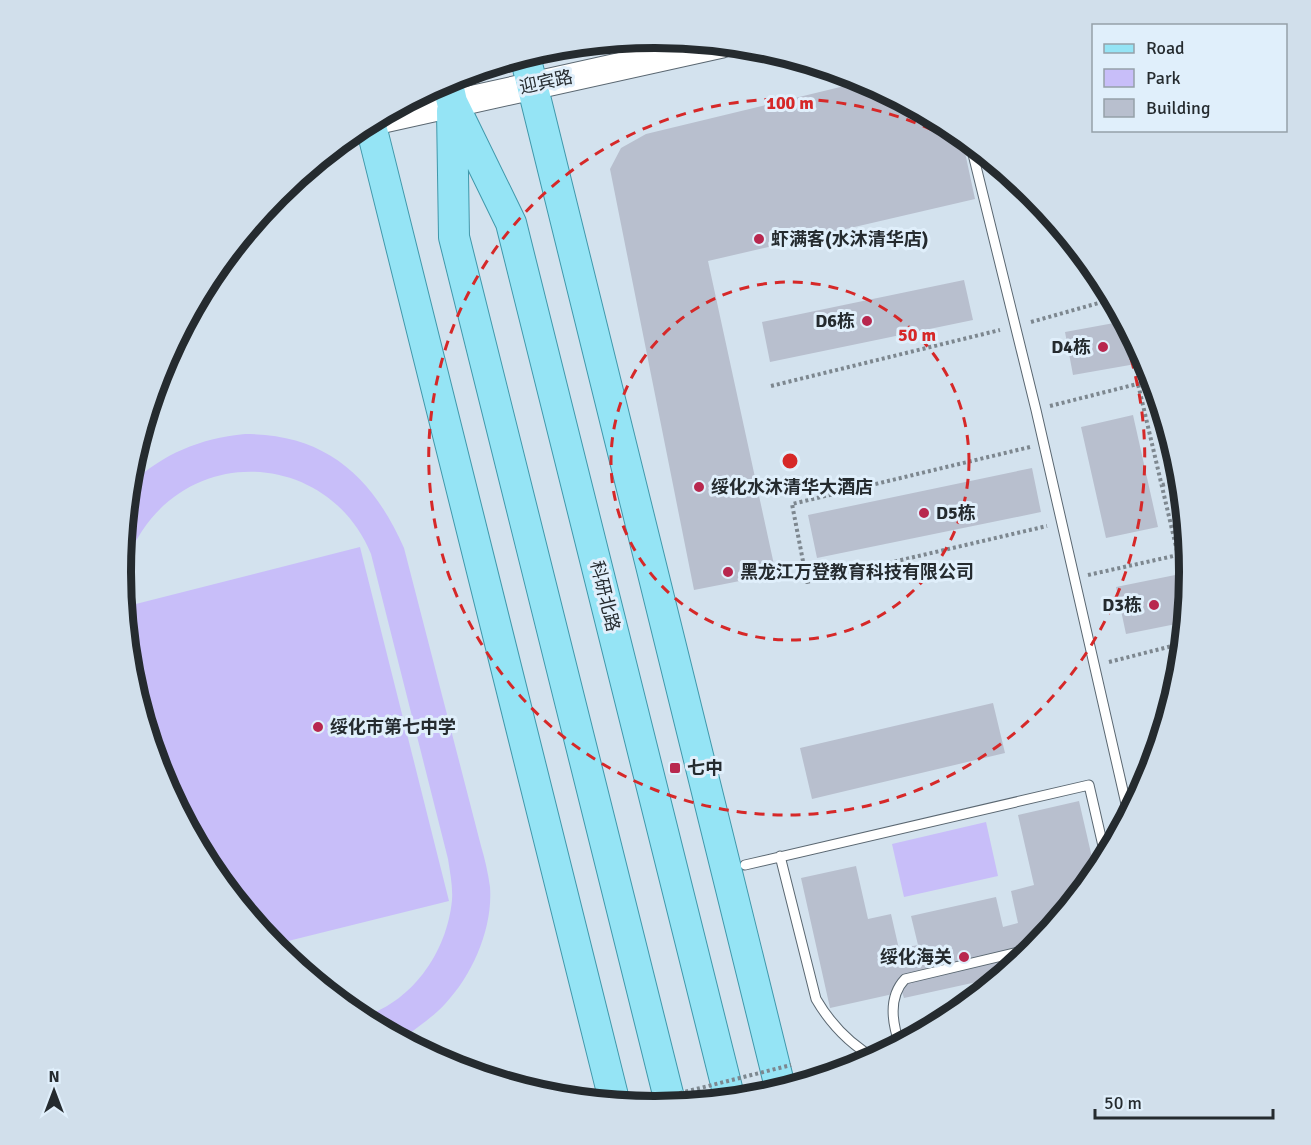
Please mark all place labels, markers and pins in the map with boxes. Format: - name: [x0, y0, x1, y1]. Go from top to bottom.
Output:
- place label: 虾满客(水沐清华店): [771, 228, 929, 250]
- marker: 虾满客(水沐清华店): [752, 232, 766, 246]
- place label: D6栋: [815, 310, 855, 332]
- marker: D6栋: [860, 314, 874, 328]
- place label: D4栋: [1051, 336, 1091, 358]
- marker: D4栋: [1096, 340, 1110, 354]
- centre of rings: [780, 451, 800, 471]
- place label: 绥化水沐清华大酒店: [711, 476, 873, 498]
- marker: 绥化水沐清华大酒店: [692, 480, 706, 494]
- place label: D5栋: [936, 502, 976, 524]
- marker: D5栋: [917, 506, 931, 520]
- place label: 黑龙江万登教育科技有限公司: [740, 561, 974, 583]
- marker: 黑龙江万登教育科技有限公司: [721, 565, 735, 579]
- place label: D3栋: [1102, 594, 1142, 616]
- marker: D3栋: [1147, 598, 1161, 612]
- place label: 绥化市第七中学: [330, 716, 456, 738]
- marker: 绥化市第七中学: [311, 720, 325, 734]
- place label: 七中: [687, 757, 723, 779]
- marker: 七中: [668, 761, 682, 775]
- place label: 绥化海关: [880, 946, 952, 968]
- marker: 绥化海关: [957, 950, 971, 964]

